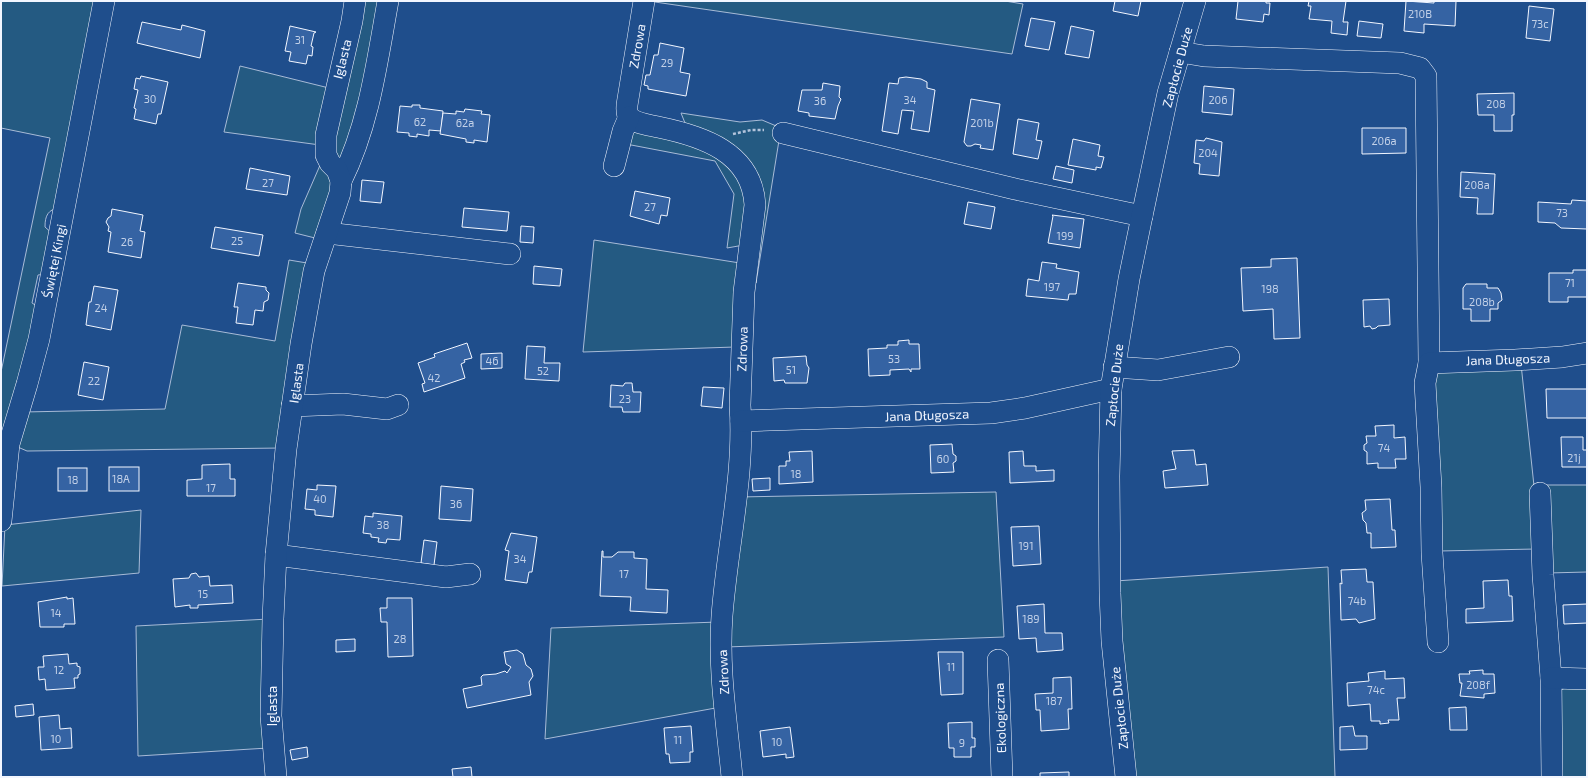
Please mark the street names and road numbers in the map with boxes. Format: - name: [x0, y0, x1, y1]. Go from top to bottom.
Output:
- street label: Zdrowa: [625, 22, 649, 70]
- street label: Zapłocie Duże: [1159, 25, 1195, 109]
- street label: Iglasta: [329, 37, 355, 81]
- street label: Świętej Kingi: [38, 222, 69, 299]
- street label: Zdrowa: [733, 326, 751, 372]
- street label: Zapłocie Duże: [1102, 343, 1126, 427]
- street label: Jana Długosza: [1466, 350, 1550, 368]
- street label: Iglasta: [285, 362, 307, 404]
- street label: Jana Długosza: [885, 406, 969, 424]
- street label: Zdrowa: [714, 649, 732, 695]
- street label: Zapłocie Duże: [1107, 666, 1131, 750]
- street label: Ekologiczna: [991, 682, 1009, 754]
- street label: Iglasta: [264, 686, 280, 726]

